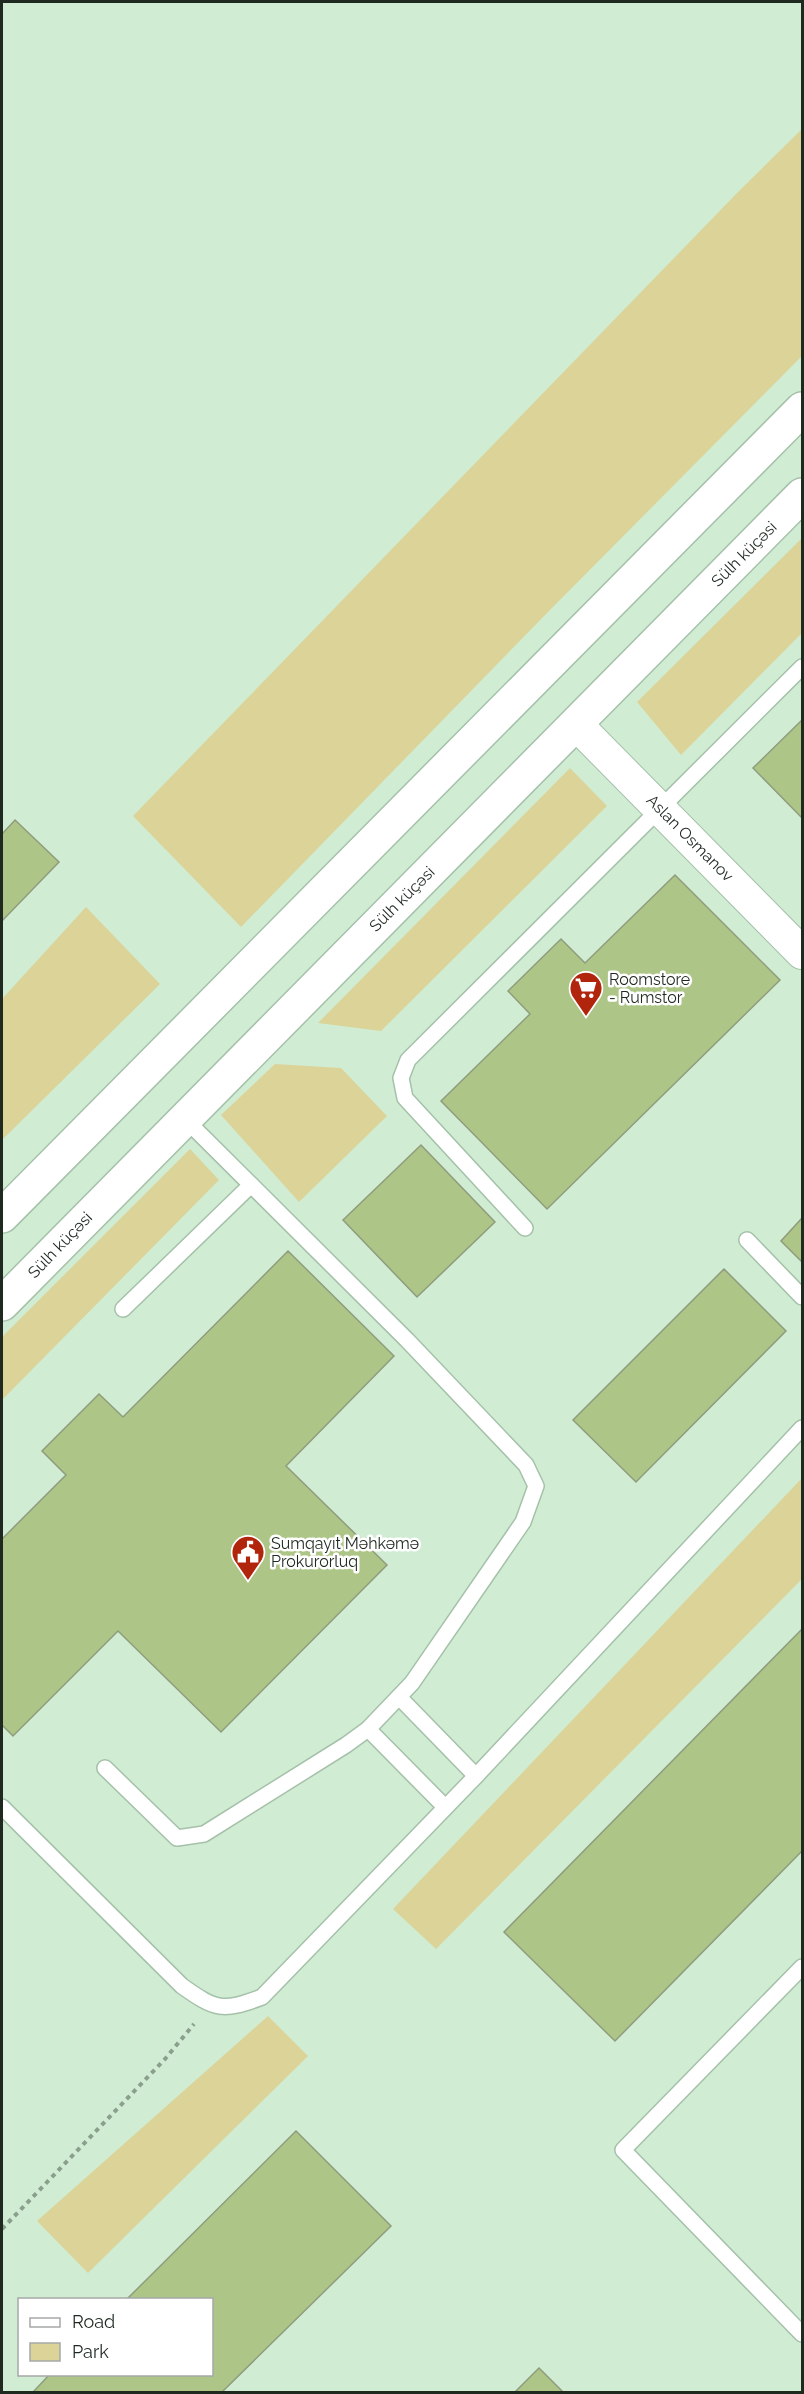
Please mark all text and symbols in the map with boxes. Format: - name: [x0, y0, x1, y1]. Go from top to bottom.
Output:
- street label: Sülh küçəsi: [707, 517, 781, 591]
- street label: Aslan Osmanov: [643, 791, 738, 886]
- street label: Sülh küçəsi: [365, 862, 439, 936]
- supermarket icon: Roomstore - Rumstor: [568, 970, 604, 1017]
- place label: Roomstore - Rumstor: [609, 970, 690, 1007]
- street label: Sülh küçəsi: [24, 1208, 96, 1282]
- public building icon: Sumqayıt Məhkəmə Prokurorluq: [230, 1534, 266, 1581]
- place label: Sumqayıt Məhkəmə Prokurorluq: [271, 1534, 419, 1571]
- legend: [18, 2298, 213, 2376]
- text: Road: [72, 2311, 115, 2332]
- text: Park: [72, 2341, 109, 2362]

